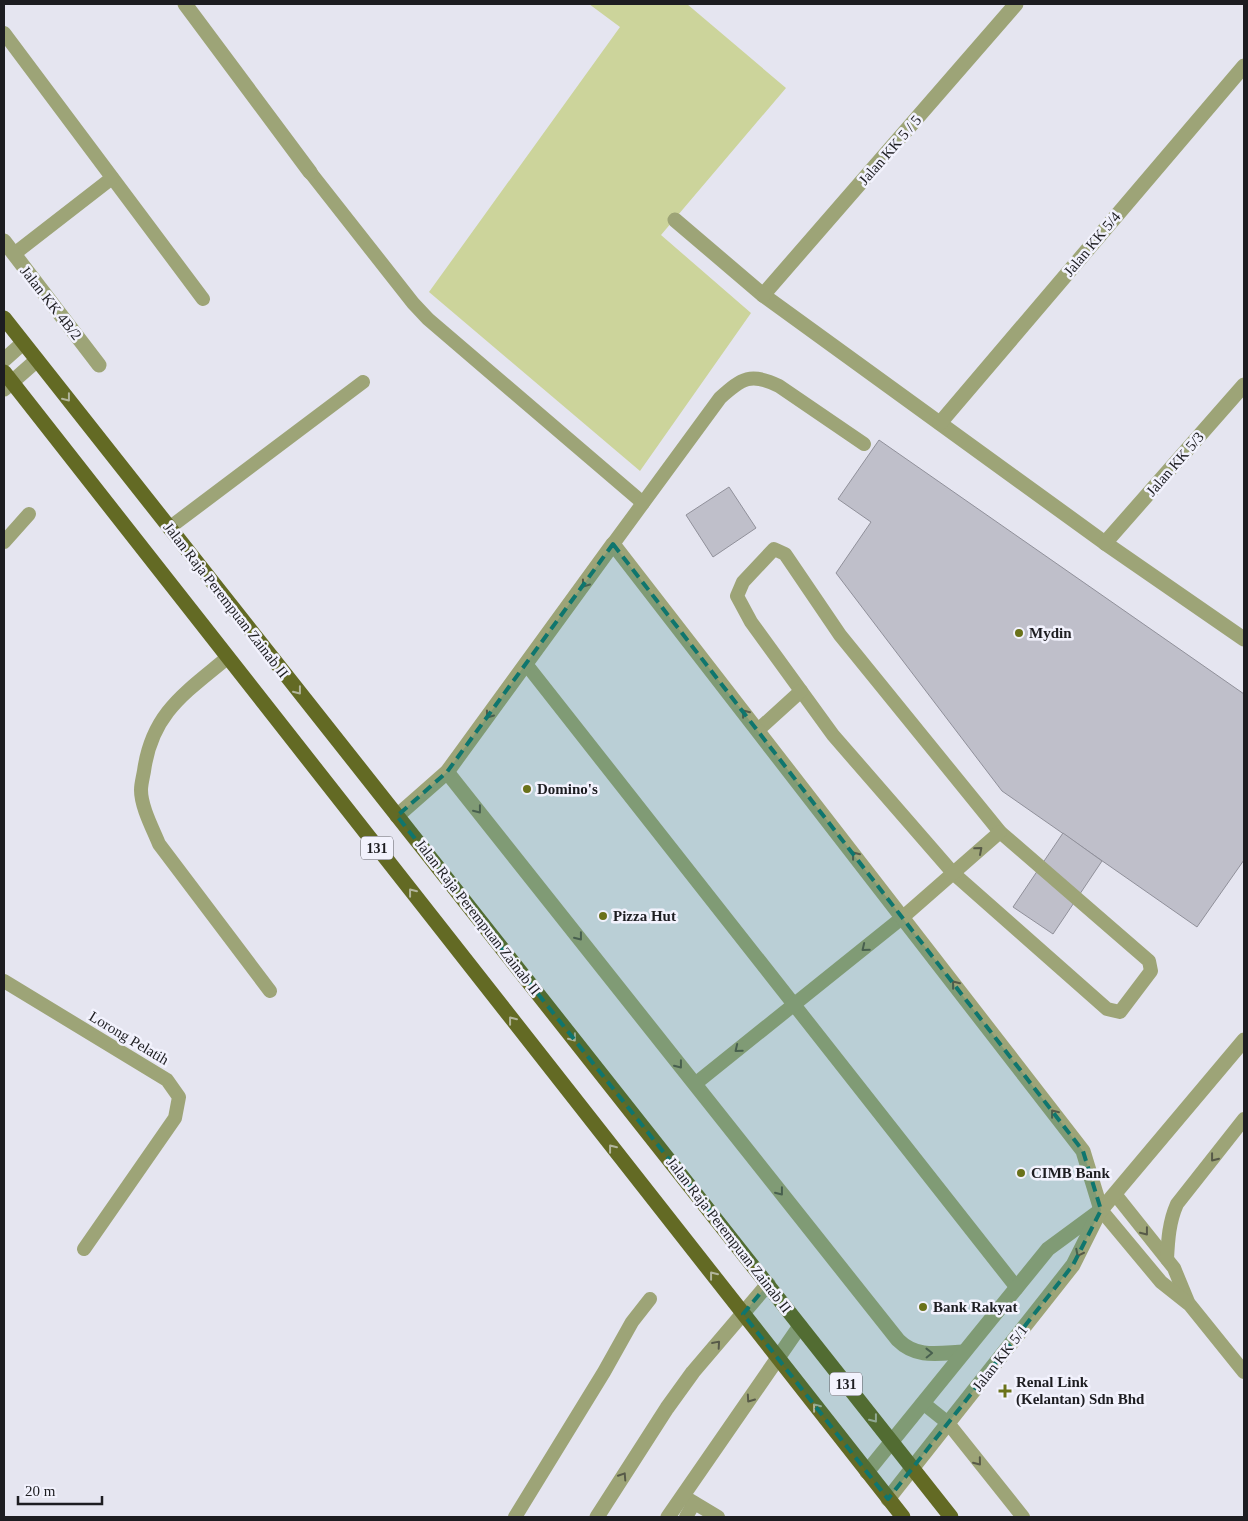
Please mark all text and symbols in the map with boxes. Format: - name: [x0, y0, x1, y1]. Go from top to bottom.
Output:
- street label: Jalan KK 5 / 5: [856, 112, 924, 188]
- street label: Jalan KK 5/4: [1060, 208, 1124, 279]
- street label: Jalan KK 4B/2: [17, 263, 85, 343]
- one-way arrow: [62, 392, 70, 401]
- street label: Jalan KK 5/3: [1143, 429, 1207, 499]
- street label: Jalan Raja Perempuan Zainab II: [160, 519, 292, 681]
- one-way arrow: [582, 578, 591, 588]
- place label: Mydin: [1029, 625, 1072, 641]
- marker: Mydin: [1013, 627, 1025, 639]
- one-way arrow: [293, 685, 302, 694]
- one-way arrow: [486, 709, 495, 719]
- one-way arrow: [742, 710, 750, 719]
- place label: Domino's: [537, 781, 598, 797]
- marker: Domino's: [521, 783, 533, 795]
- one-way arrow: [472, 804, 480, 813]
- road number: 131: [361, 836, 393, 860]
- street label: Jalan Raja Perempuan Zainab II: [412, 836, 544, 998]
- one-way arrow: [974, 847, 983, 856]
- one-way arrow: [853, 852, 861, 861]
- one-way arrow: [409, 889, 417, 898]
- place label: Pizza Hut: [613, 908, 676, 924]
- marker: Pizza Hut: [597, 910, 609, 922]
- one-way arrow: [573, 931, 581, 940]
- one-way arrow: [862, 942, 871, 950]
- one-way arrow: [952, 981, 960, 990]
- street label: Lorong Pelatih: [86, 1008, 172, 1068]
- one-way arrow: [509, 1016, 518, 1026]
- one-way arrow: [567, 1032, 576, 1041]
- one-way arrow: [735, 1044, 744, 1052]
- one-way arrow: [674, 1059, 683, 1068]
- one-way arrow: [1051, 1110, 1059, 1119]
- one-way arrow: [610, 1145, 618, 1154]
- one-way arrow: [1211, 1152, 1220, 1161]
- street label: Jalan Raja Perempuan Zainab II: [663, 1154, 795, 1316]
- place label: CIMB Bank: [1031, 1165, 1110, 1181]
- marker: CIMB Bank: [1015, 1167, 1027, 1179]
- one-way arrow: [775, 1186, 783, 1195]
- one-way arrow: [1140, 1226, 1148, 1235]
- one-way arrow: [1075, 1248, 1085, 1257]
- one-way arrow: [709, 1272, 718, 1281]
- place label: Bank Rakyat: [933, 1299, 1018, 1315]
- marker: Bank Rakyat: [917, 1301, 929, 1313]
- street label: Jalan KK 5/1: [969, 1322, 1031, 1394]
- one-way arrow: [711, 1340, 720, 1349]
- one-way arrow: [926, 1348, 933, 1358]
- road number: 131: [830, 1372, 862, 1396]
- place label: Renal Link (Kelantan) Sdn Bhd: [1016, 1374, 1145, 1408]
- marker: Renal Link (Kelantan) Sdn Bhd: [998, 1384, 1012, 1398]
- one-way arrow: [747, 1393, 756, 1403]
- one-way arrow: [813, 1404, 821, 1413]
- one-way arrow: [868, 1413, 876, 1422]
- one-way arrow: [973, 1456, 982, 1465]
- one-way arrow: [617, 1473, 627, 1482]
- scale bar: [18, 1474, 101, 1506]
- text: 20 m: [25, 1483, 56, 1499]

